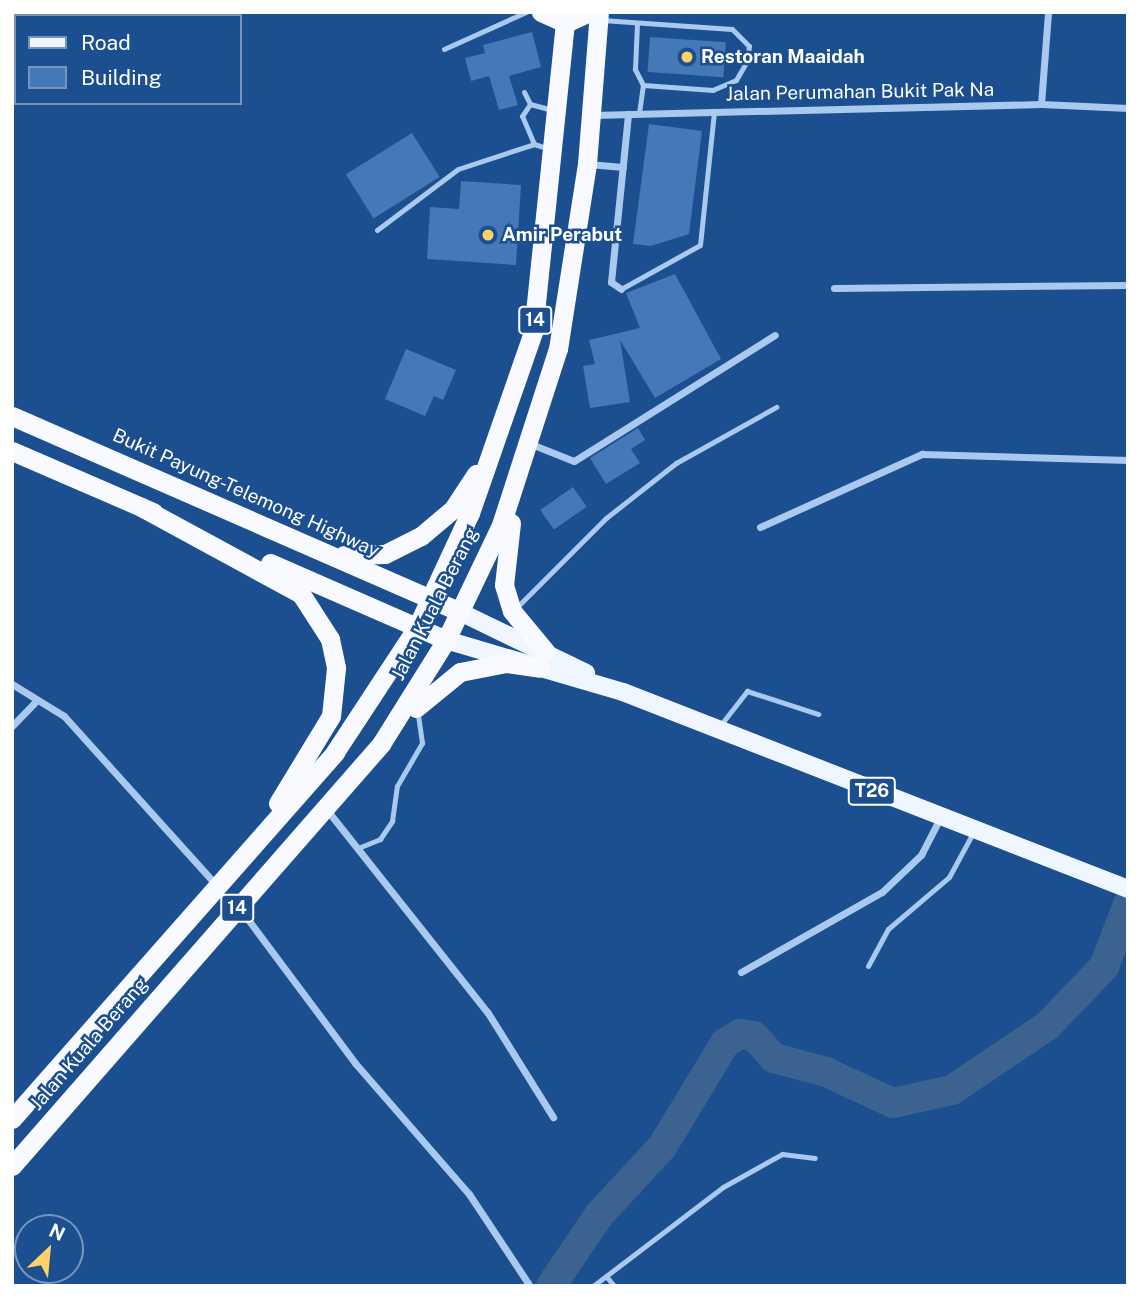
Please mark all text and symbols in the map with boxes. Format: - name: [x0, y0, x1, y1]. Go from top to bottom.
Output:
- legend: [14, 14, 242, 105]
- text: Road: [81, 30, 131, 55]
- place label: Restoran Maaidah: [701, 46, 865, 68]
- marker: Restoran Maaidah: [679, 49, 695, 65]
- text: Building: [81, 65, 162, 90]
- street label: Jalan Perumahan Bukit Pak Na: [726, 78, 994, 106]
- place label: Amir Perabut: [502, 224, 622, 246]
- marker: Amir Perabut: [480, 227, 496, 243]
- road number: 14: [518, 306, 552, 334]
- street label: Bukit Payung-Telemong Highway: [109, 424, 383, 562]
- street label: Jalan Kuala Berang: [387, 524, 483, 684]
- road number: T26: [848, 776, 896, 806]
- road number: 14: [219, 894, 254, 923]
- street label: Jalan Kuala Berang: [25, 973, 153, 1115]
- north arrow: [14, 1214, 84, 1284]
- text: N: [46, 1219, 69, 1245]

